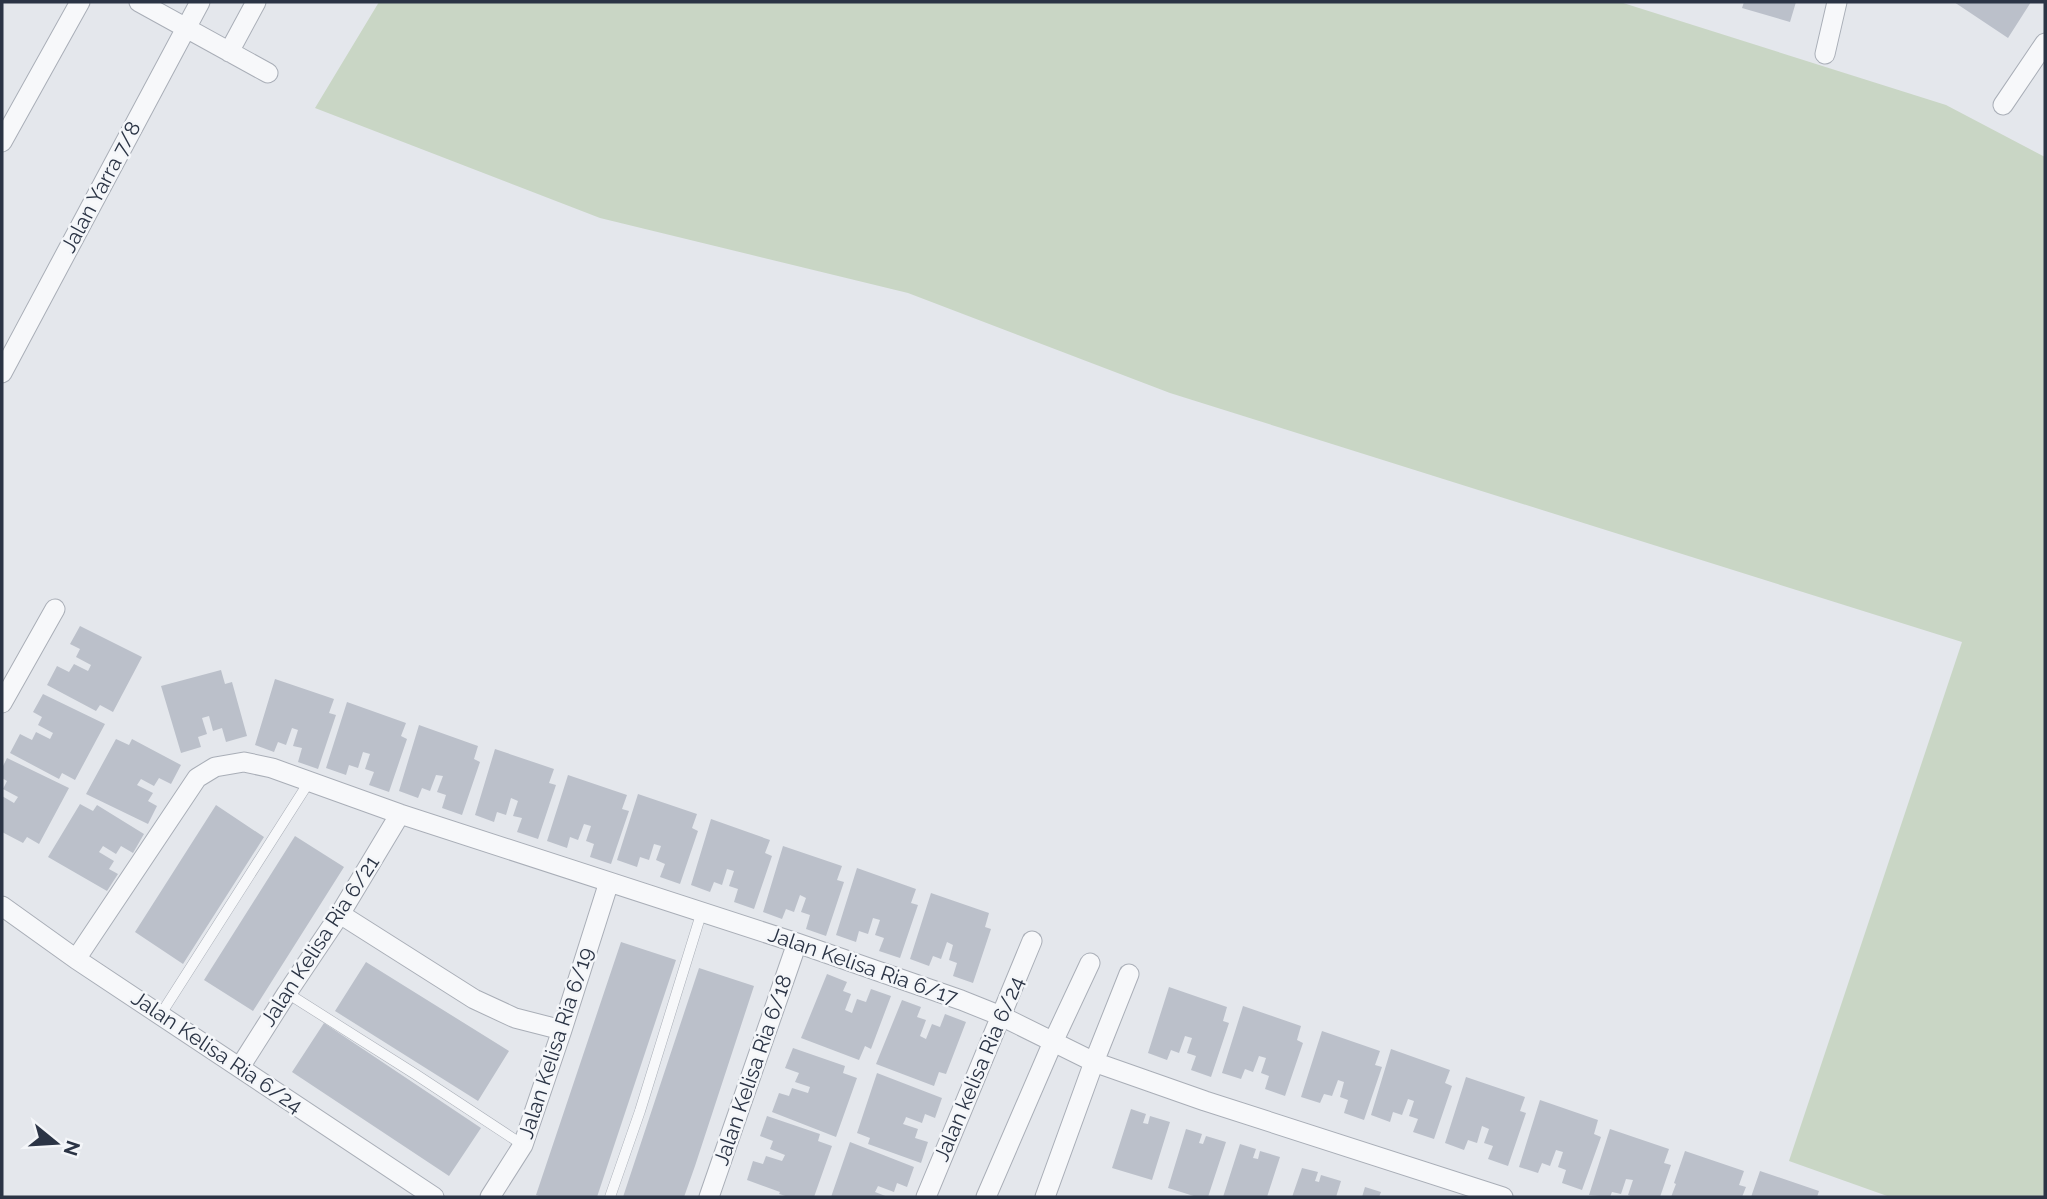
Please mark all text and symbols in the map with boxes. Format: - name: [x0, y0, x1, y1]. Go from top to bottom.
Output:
- street label: Jalan Yarra 7/8: [55, 117, 146, 257]
- street label: Jalan Kelisa Ria 6/21: [255, 851, 384, 1031]
- street label: Jalan Kelisa Ria 6/17: [765, 921, 962, 1010]
- street label: Jalan Kelisa Ria 6/19: [513, 944, 598, 1142]
- street label: Jalan Kelisa Ria 6/18: [708, 971, 797, 1168]
- street label: Jalan kelisa Ria 6/24: [928, 973, 1029, 1165]
- street label: Jalan Kelisa Ria 6/24: [127, 985, 307, 1118]
- north arrow: [21, 1108, 91, 1178]
- text: N: [59, 1138, 85, 1159]

